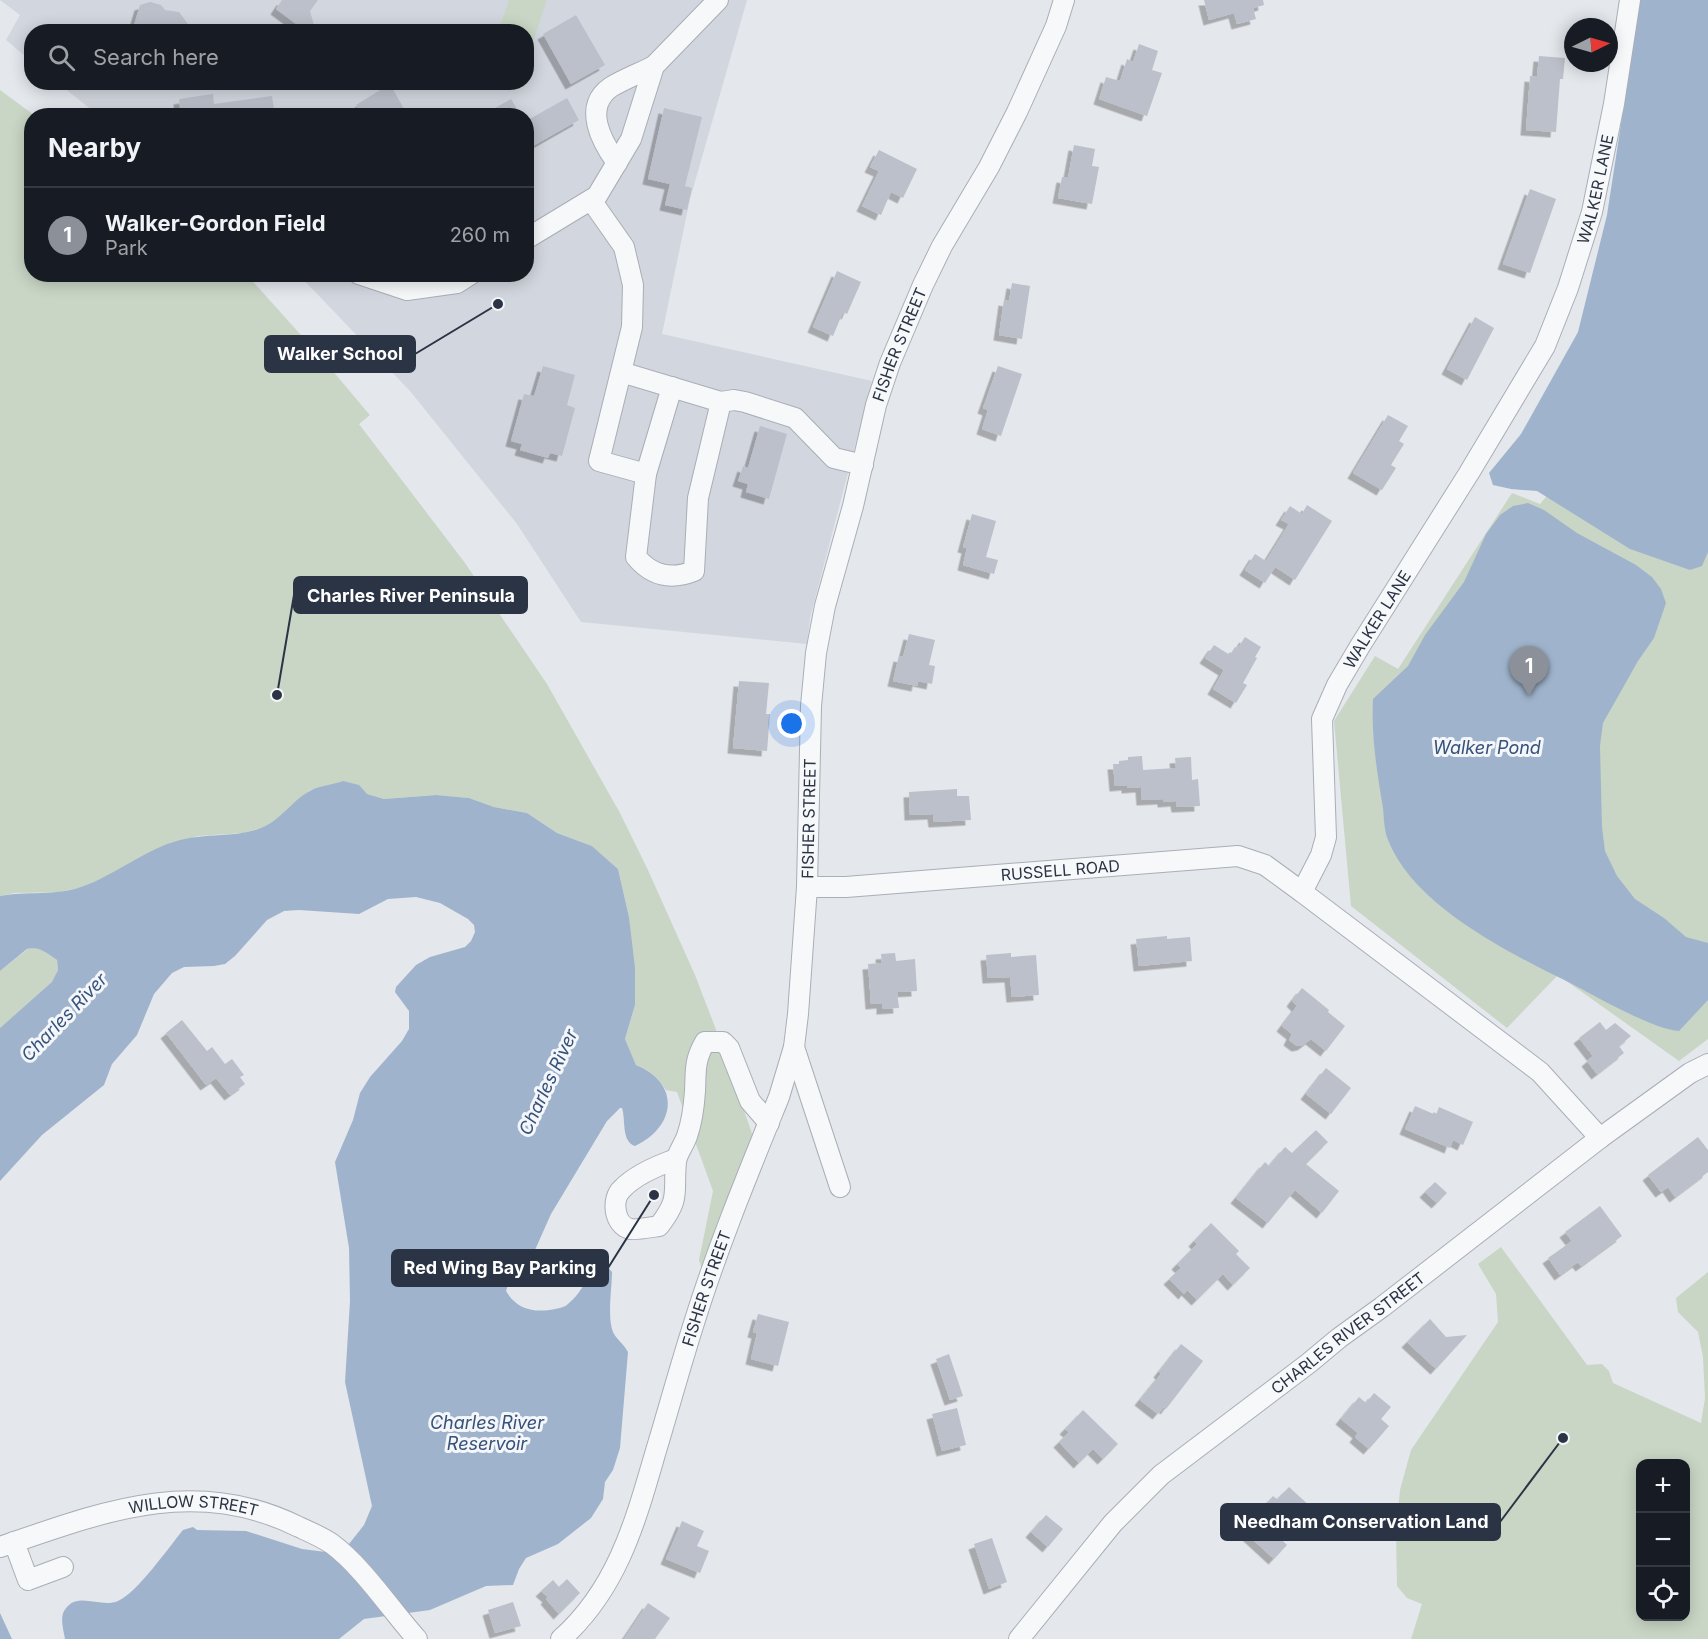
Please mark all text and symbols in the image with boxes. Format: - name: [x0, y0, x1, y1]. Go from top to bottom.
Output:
- north arrow: [1564, 18, 1618, 72]
- search box: [24, 24, 534, 90]
- icon: search: [45, 41, 78, 74]
- text: Search here: [93, 44, 219, 70]
- text: Nearby: [48, 132, 141, 163]
- street label: WALKER LANE: [1573, 133, 1618, 246]
- text: Walker-Gordon Field: [105, 210, 326, 236]
- text: 1: [63, 223, 72, 247]
- text: 260 m: [450, 223, 510, 247]
- text: Park: [105, 236, 148, 260]
- street label: FISHER STREET: [868, 285, 931, 404]
- callout: Walker School: [265, 336, 415, 372]
- text: Walker School: [277, 343, 403, 364]
- street label: WALKER LANE: [1339, 567, 1415, 672]
- callout: Charles River Peninsula: [294, 577, 527, 613]
- text: Charles River Peninsula: [307, 585, 515, 606]
- pin: 1: [1510, 646, 1549, 696]
- your location: [777, 709, 806, 738]
- water label: Walker Pond: [1433, 737, 1541, 758]
- street label: FISHER STREET: [797, 758, 820, 879]
- street label: RUSSELL ROAD: [1000, 855, 1121, 885]
- water label: Charles River: [17, 968, 112, 1065]
- water label: Charles River: [514, 1025, 582, 1138]
- street label: FISHER STREET: [677, 1228, 735, 1349]
- callout: Red Wing Bay Parking: [392, 1250, 608, 1286]
- text: Red Wing Bay Parking: [404, 1257, 596, 1278]
- street label: CHARLES RIVER STREET: [1267, 1267, 1429, 1398]
- water label: Charles River Reservoir: [430, 1412, 545, 1454]
- map controls: [1636, 1459, 1690, 1621]
- button: +: [1636, 1459, 1690, 1513]
- street label: WILLOW STREET: [127, 1491, 261, 1520]
- callout: Needham Conservation Land: [1221, 1504, 1500, 1540]
- text: Needham Conservation Land: [1233, 1511, 1489, 1532]
- button: −: [1636, 1513, 1690, 1567]
- button: locate: [1636, 1567, 1690, 1621]

